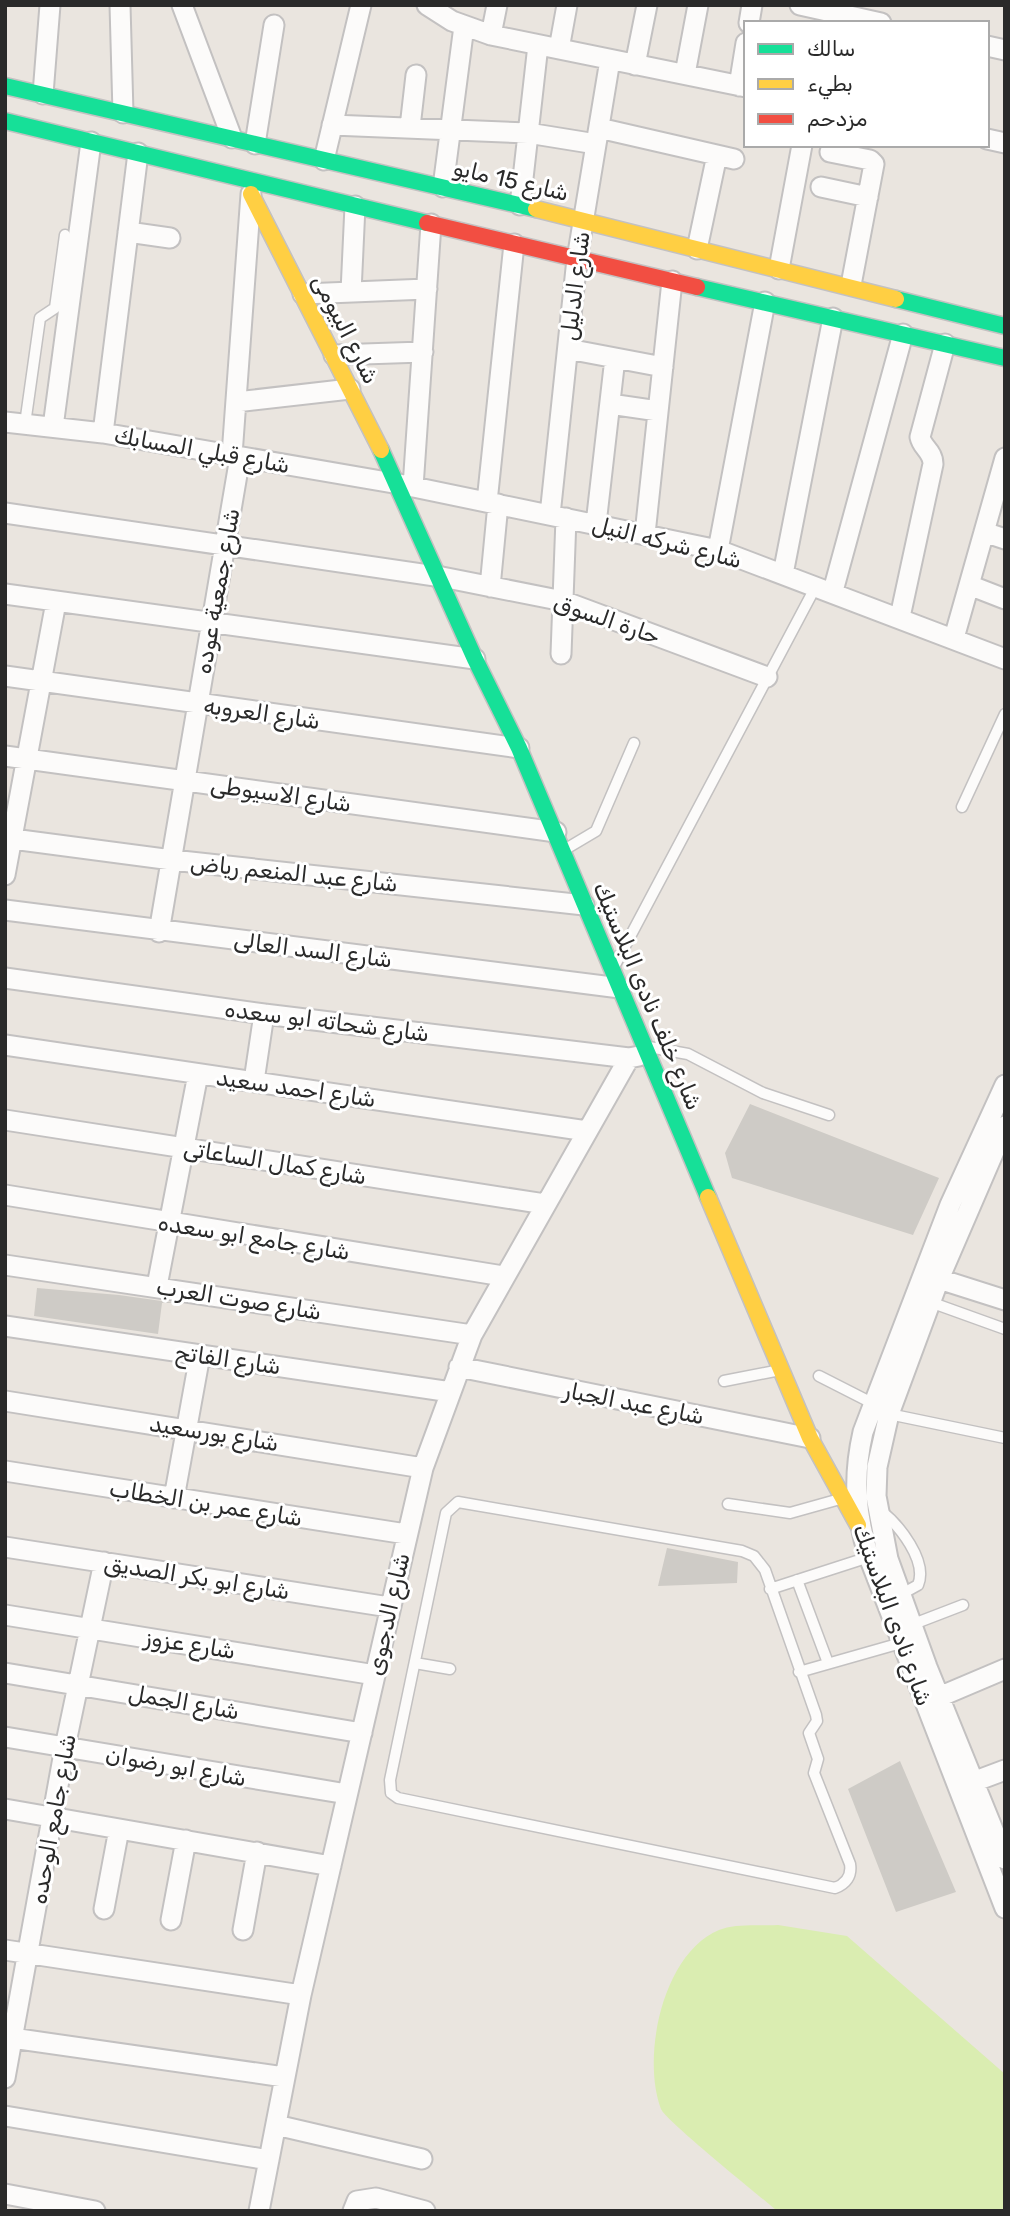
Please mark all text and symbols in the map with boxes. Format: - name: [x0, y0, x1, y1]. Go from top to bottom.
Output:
- legend: [744, 21, 989, 147]
- text: سالك: [807, 36, 855, 61]
- text: بطيء: [807, 71, 853, 100]
- text: مزدحم: [807, 106, 867, 133]
- street label: شارع 15 مايو: [450, 153, 572, 209]
- street label: شارع الدليل: [554, 230, 598, 343]
- street label: شارع البيومى: [305, 269, 386, 389]
- street label: شارع قبلي المسابك: [112, 421, 292, 482]
- street label: شارع جمعية عوده: [189, 506, 247, 676]
- street label: شارع شركه النيل: [589, 510, 745, 576]
- street label: حارة السوق: [550, 588, 664, 650]
- street label: شارع العروبه: [202, 691, 322, 737]
- street label: شارع الاسيوطى: [208, 770, 353, 820]
- street label: شارع عبد المنعم رياض: [189, 848, 399, 900]
- street label: شارع خلف نادى البلاستيك: [585, 878, 709, 1115]
- street label: شارع السد العالى: [232, 926, 394, 976]
- street label: شارع شحاته ابو سعده: [223, 995, 431, 1049]
- street label: شارع احمد سعيد: [214, 1063, 378, 1115]
- street label: شارع كمال الساعاتى: [181, 1134, 369, 1192]
- street label: شارع جامع ابو سعده: [156, 1208, 352, 1269]
- street label: شارع صوت العرب: [154, 1272, 324, 1328]
- street label: شارع الفاتح: [173, 1338, 283, 1383]
- street label: شارع عبد الجبار: [559, 1375, 707, 1432]
- street label: شارع بورسعيد: [147, 1409, 281, 1459]
- street label: شارع عمر بن الخطاب: [107, 1474, 305, 1534]
- street label: شارع نادى البلاستيك: [845, 1520, 939, 1710]
- street label: شارع ابو بكر الصديق: [102, 1548, 292, 1607]
- street label: شارع الدجوى: [360, 1550, 418, 1679]
- street label: شارع عزوز: [140, 1623, 238, 1667]
- street label: شارع الجمل: [126, 1678, 242, 1728]
- street label: شارع جامع الوحده: [24, 1732, 85, 1907]
- street label: شارع ابو رضوان: [103, 1740, 249, 1794]

